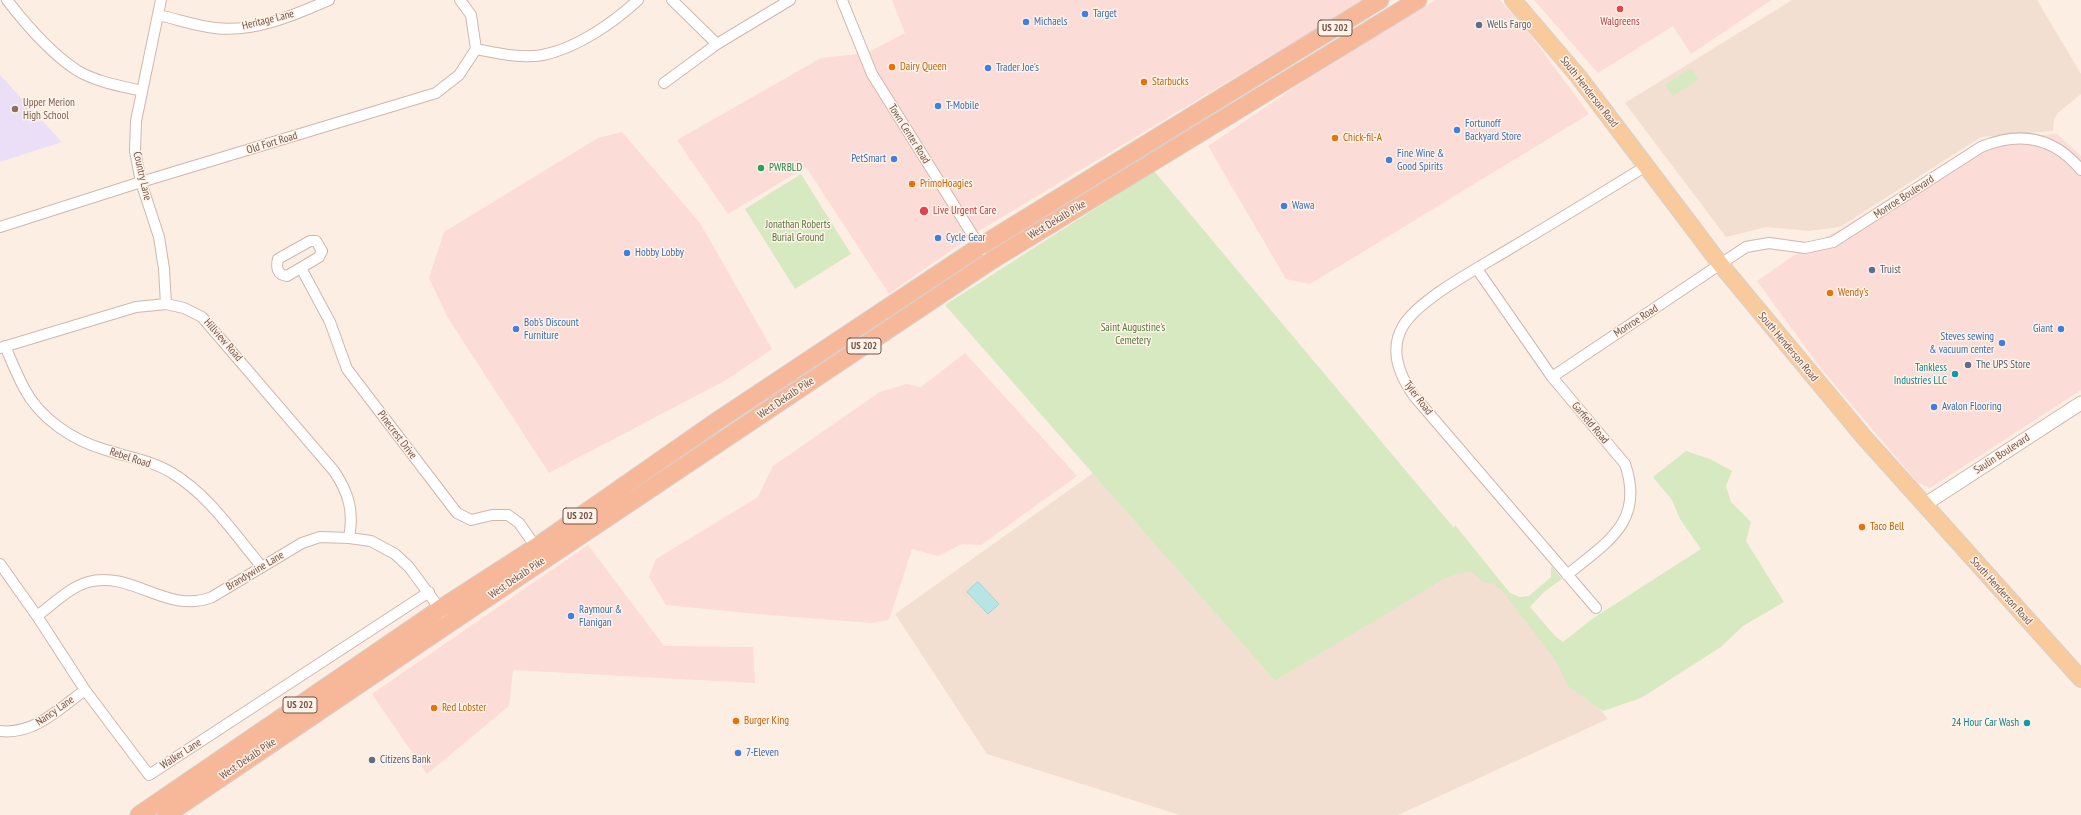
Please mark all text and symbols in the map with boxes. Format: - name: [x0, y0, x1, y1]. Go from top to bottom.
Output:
- marker: Walgreens: [1615, 4, 1625, 14]
- street label: Heritage Lane: [241, 7, 295, 33]
- place label: Target: [1093, 7, 1117, 21]
- marker: Target: [1080, 9, 1090, 19]
- place label: Michaels: [1034, 15, 1067, 29]
- place label: Walgreens: [1600, 15, 1640, 29]
- marker: Michaels: [1021, 17, 1031, 27]
- place label: Wells Fargo: [1487, 18, 1531, 32]
- road number: US 202: [1318, 20, 1352, 36]
- marker: Wells Fargo: [1474, 20, 1484, 30]
- street label: South Henderson Road: [1557, 54, 1621, 130]
- place label: Dairy Queen: [900, 60, 947, 74]
- place label: Trader Joe's: [996, 61, 1039, 75]
- marker: Dairy Queen: [887, 62, 897, 72]
- marker: Trader Joe's: [983, 63, 993, 73]
- place label: Starbucks: [1152, 75, 1189, 89]
- marker: Starbucks: [1139, 77, 1149, 87]
- place label: Upper Merion High School: [23, 96, 75, 122]
- place label: T-Mobile: [946, 99, 979, 113]
- marker: T-Mobile: [933, 101, 943, 111]
- street label: Town Center Road: [885, 102, 933, 166]
- marker: Upper Merion High School: [10, 104, 20, 114]
- place label: Fortunoff Backyard Store: [1465, 117, 1521, 143]
- marker: Fortunoff Backyard Store: [1452, 125, 1462, 135]
- street label: Old Fort Road: [245, 129, 299, 157]
- place label: Chick-fil-A: [1343, 131, 1382, 145]
- marker: Chick-fil-A: [1330, 133, 1340, 143]
- place label: Fine Wine & Good Spirits: [1397, 147, 1444, 173]
- street label: Country Lane: [130, 150, 154, 202]
- place label: PetSmart: [851, 152, 886, 166]
- marker: PetSmart: [889, 154, 899, 164]
- marker: Fine Wine & Good Spirits: [1384, 155, 1394, 165]
- place label: PWRBLD: [769, 161, 802, 175]
- marker: PWRBLD: [756, 163, 766, 173]
- street label: Monroe Boulevard: [1871, 173, 1937, 221]
- place label: PrimoHoagies: [920, 177, 972, 191]
- marker: PrimoHoagies: [907, 179, 917, 189]
- street label: West Dekalb Pike: [1026, 198, 1088, 242]
- place label: Wawa: [1292, 199, 1314, 213]
- marker: Wawa: [1279, 201, 1289, 211]
- place label: Live Urgent Care: [933, 204, 996, 218]
- marker: Live Urgent Care: [918, 205, 930, 217]
- park label: Jonathan Roberts Burial Ground: [766, 218, 830, 244]
- place label: Cycle Gear: [946, 231, 986, 245]
- marker: Cycle Gear: [933, 233, 943, 243]
- place label: Hobby Lobby: [635, 246, 684, 260]
- marker: Hobby Lobby: [622, 248, 632, 258]
- place label: Truist: [1880, 263, 1901, 277]
- marker: Truist: [1867, 265, 1877, 275]
- place label: Wendy's: [1838, 286, 1868, 300]
- marker: Wendy's: [1825, 288, 1835, 298]
- street label: Monroe Road: [1611, 302, 1661, 340]
- street label: South Henderson Road: [1755, 310, 1821, 384]
- street label: Hillview Road: [201, 316, 245, 364]
- place label: Bob's Discount Furniture: [524, 316, 579, 342]
- park label: Saint Augustine's Cemetery: [1101, 321, 1165, 347]
- place label: Giant: [2033, 322, 2053, 336]
- marker: Bob's Discount Furniture: [511, 324, 521, 334]
- marker: Giant: [2056, 324, 2066, 334]
- place label: Steves sewing & vacuum center: [1929, 330, 1994, 356]
- road number: US 202: [847, 338, 881, 354]
- marker: Steves sewing & vacuum center: [1997, 338, 2007, 348]
- place label: The UPS Store: [1976, 358, 2030, 372]
- marker: The UPS Store: [1963, 360, 1973, 370]
- place label: Tankless Industries LLC: [1894, 361, 1947, 387]
- marker: Tankless Industries LLC: [1950, 369, 1960, 379]
- street label: West Dekalb Pike: [755, 374, 817, 422]
- street label: Tyler Road: [1401, 378, 1435, 418]
- street label: Garfield Road: [1569, 399, 1611, 447]
- place label: Avalon Flooring: [1942, 400, 2002, 414]
- marker: Avalon Flooring: [1929, 402, 1939, 412]
- street label: Pinecrest Drive: [375, 408, 419, 462]
- street label: Saulin Boulevard: [1972, 431, 2032, 477]
- street label: Rebel Road: [108, 445, 152, 471]
- road number: US 202: [563, 508, 597, 524]
- place label: Taco Bell: [1870, 520, 1904, 534]
- marker: Taco Bell: [1857, 522, 1867, 532]
- street label: Brandywine Lane: [224, 549, 286, 593]
- street label: West Dekalb Pike: [486, 554, 548, 602]
- street label: South Henderson Road: [1967, 554, 2035, 628]
- place label: Raymour & Flanigan: [579, 603, 622, 629]
- marker: Raymour & Flanigan: [566, 611, 576, 621]
- street label: Nancy Lane: [33, 693, 77, 729]
- road number: US 202: [283, 697, 317, 713]
- place label: Red Lobster: [442, 701, 486, 715]
- marker: Red Lobster: [429, 703, 439, 713]
- place label: Burger King: [744, 714, 789, 728]
- marker: Burger King: [731, 716, 741, 726]
- place label: 24 Hour Car Wash: [1951, 716, 2019, 730]
- marker: 24 Hour Car Wash: [2022, 718, 2032, 728]
- street label: West Dekalb Pike: [217, 735, 279, 783]
- street label: Walker Lane: [158, 736, 204, 772]
- place label: 7-Eleven: [746, 746, 779, 760]
- marker: 7-Eleven: [733, 748, 743, 758]
- place label: Citizens Bank: [380, 753, 431, 767]
- marker: Citizens Bank: [367, 755, 377, 765]

